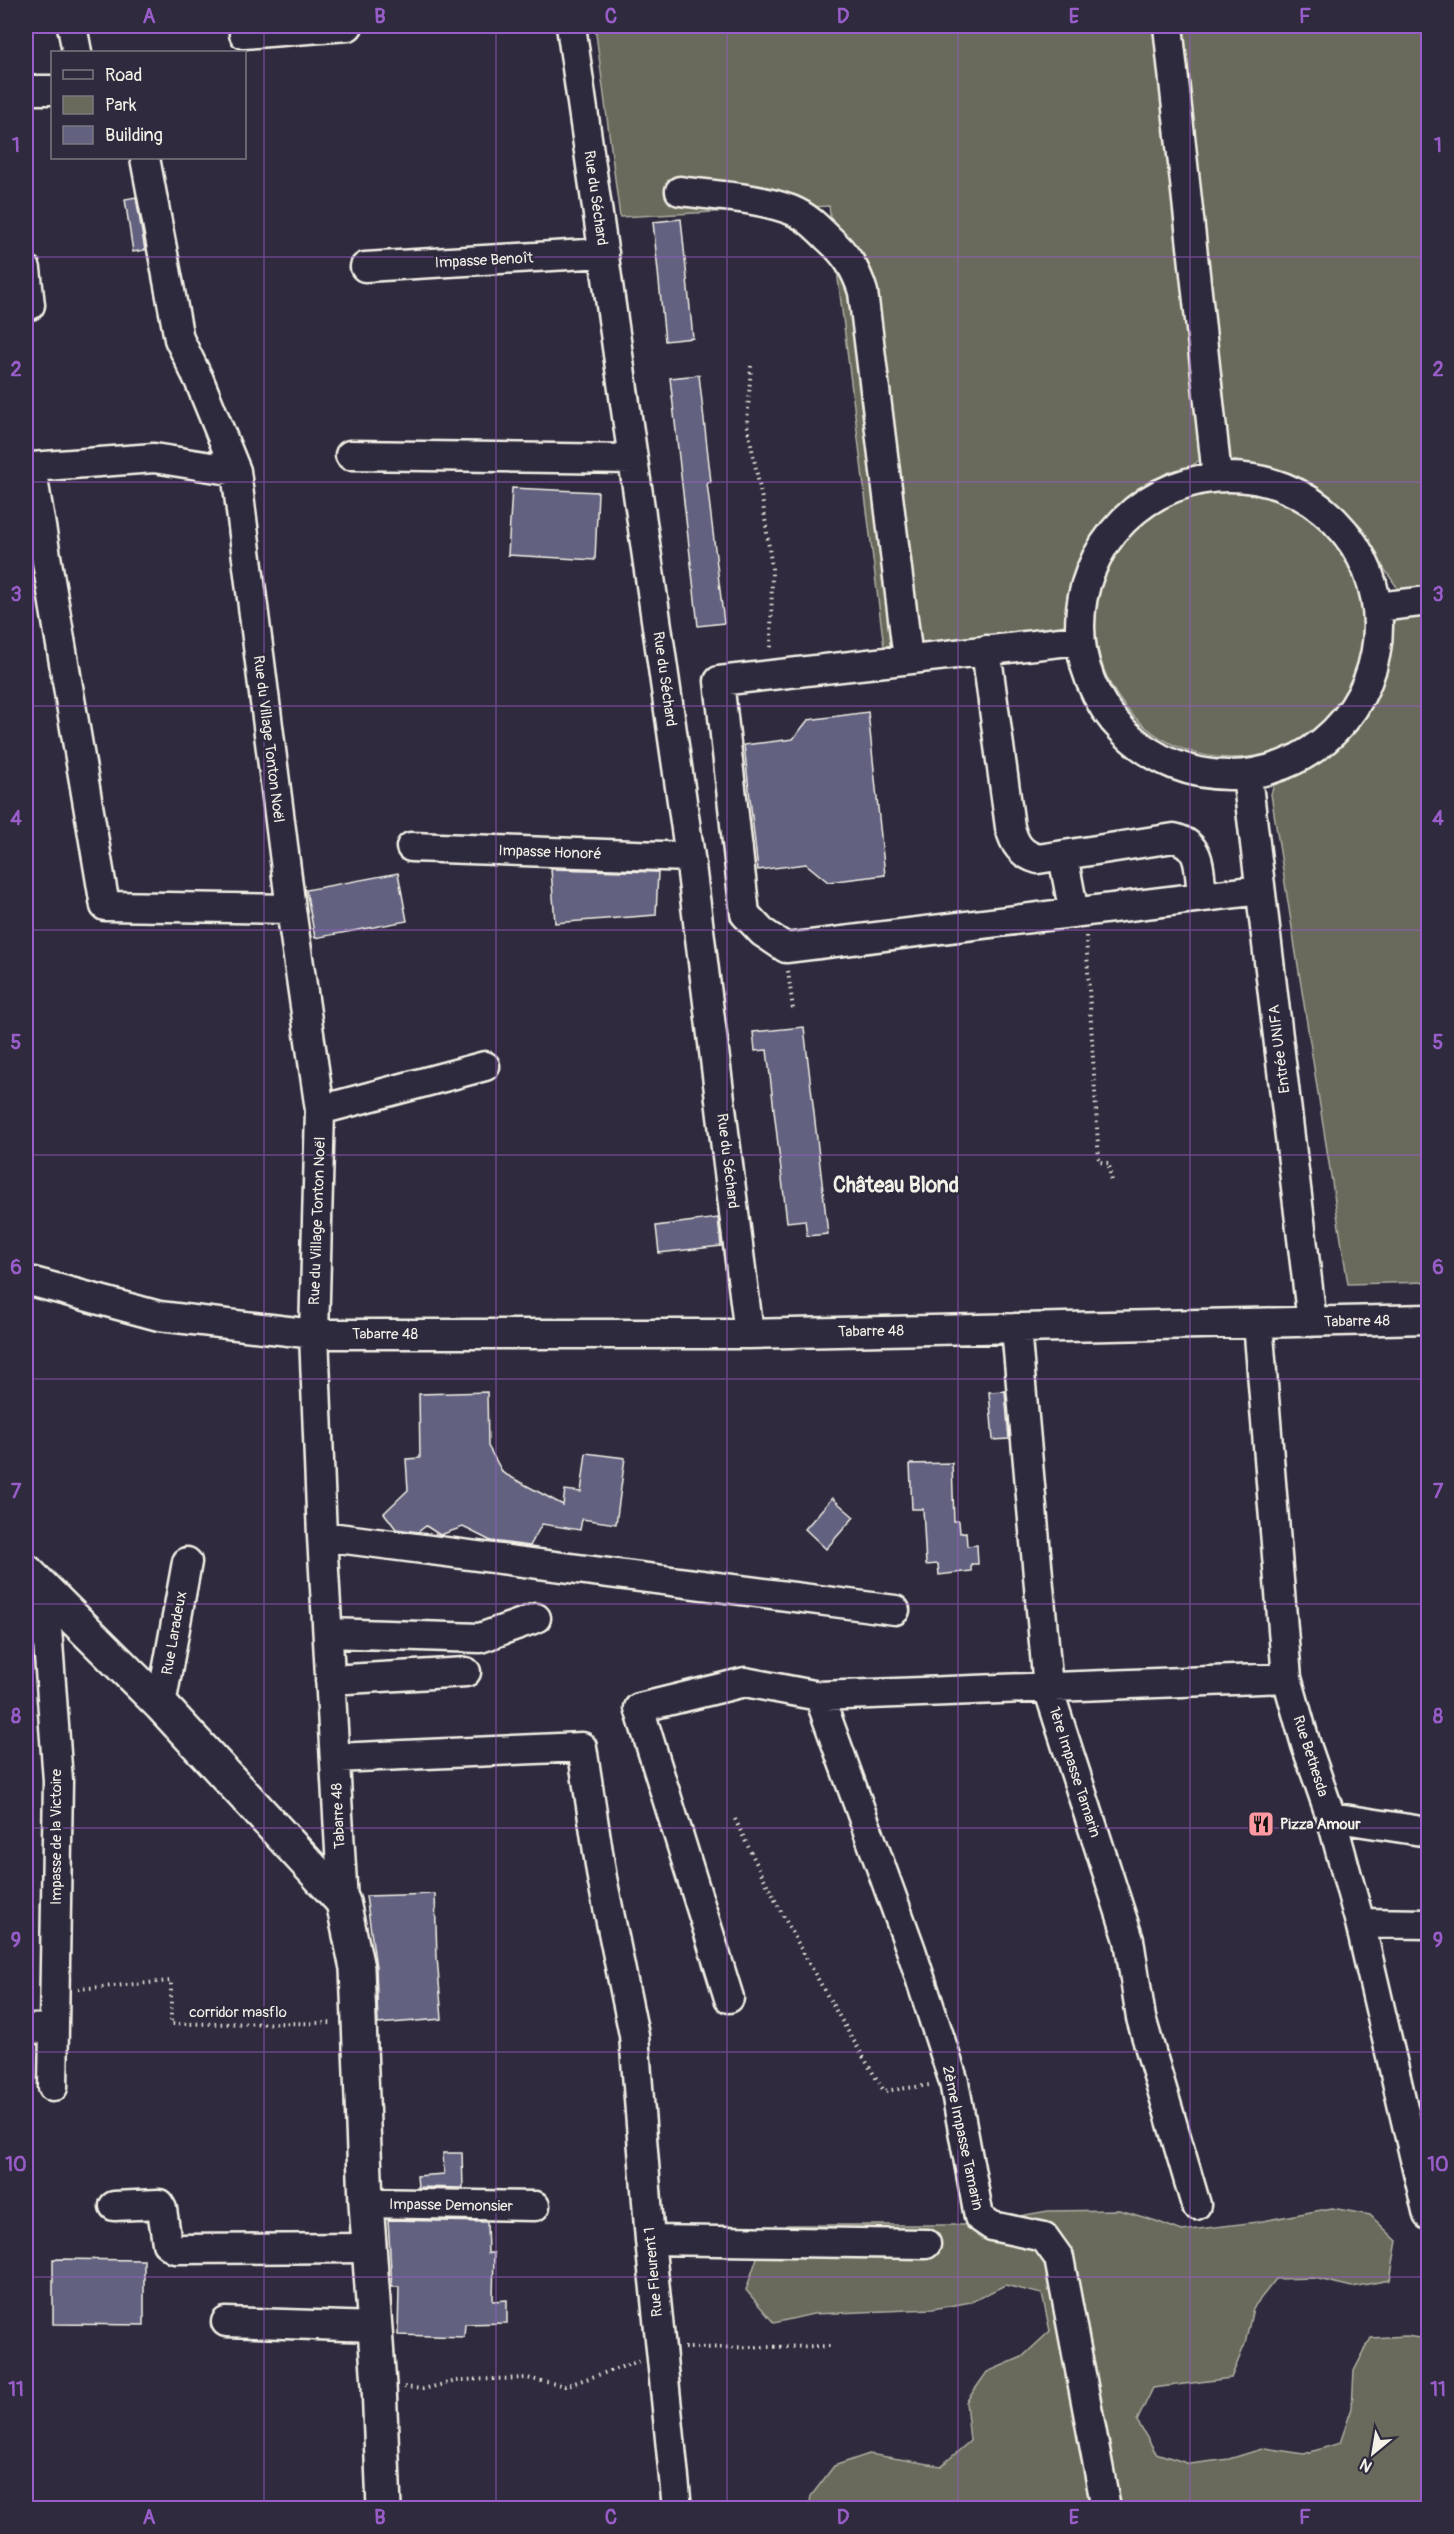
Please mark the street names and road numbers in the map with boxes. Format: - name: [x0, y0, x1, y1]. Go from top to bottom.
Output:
- street label: Rue du Séchard: [579, 149, 612, 247]
- street label: Impasse Benoît: [434, 248, 535, 273]
- street label: Rue du Séchard: [648, 630, 681, 728]
- street label: Rue du Village Tonton Noël: [249, 654, 288, 824]
- street label: Impasse Honoré: [498, 841, 602, 864]
- street label: Entrée UNIFA: [1265, 1003, 1294, 1094]
- street label: Rue du Séchard: [712, 1112, 743, 1210]
- street label: Rue du Village Tonton Noël: [305, 1137, 330, 1305]
- street label: Tabarre 48: [1324, 1311, 1391, 1332]
- street label: Tabarre 48: [838, 1321, 905, 1342]
- street label: Tabarre 48: [352, 1325, 418, 1344]
- street label: Rue Laradeux: [158, 1590, 191, 1676]
- street label: 1ère Impasse Tamarin: [1044, 1704, 1105, 1840]
- street label: Rue Bethesda: [1288, 1713, 1333, 1799]
- street label: Impasse de la Victoire: [47, 1768, 66, 1905]
- street label: Tabarre 48: [327, 1782, 350, 1849]
- street label: corridor masflo: [189, 2003, 287, 2022]
- street label: 2ème Impasse Tamarin: [938, 2064, 987, 2212]
- street label: Impasse Demonsier: [389, 2195, 514, 2216]
- street label: Rue Fleurent 1: [640, 2226, 667, 2318]

